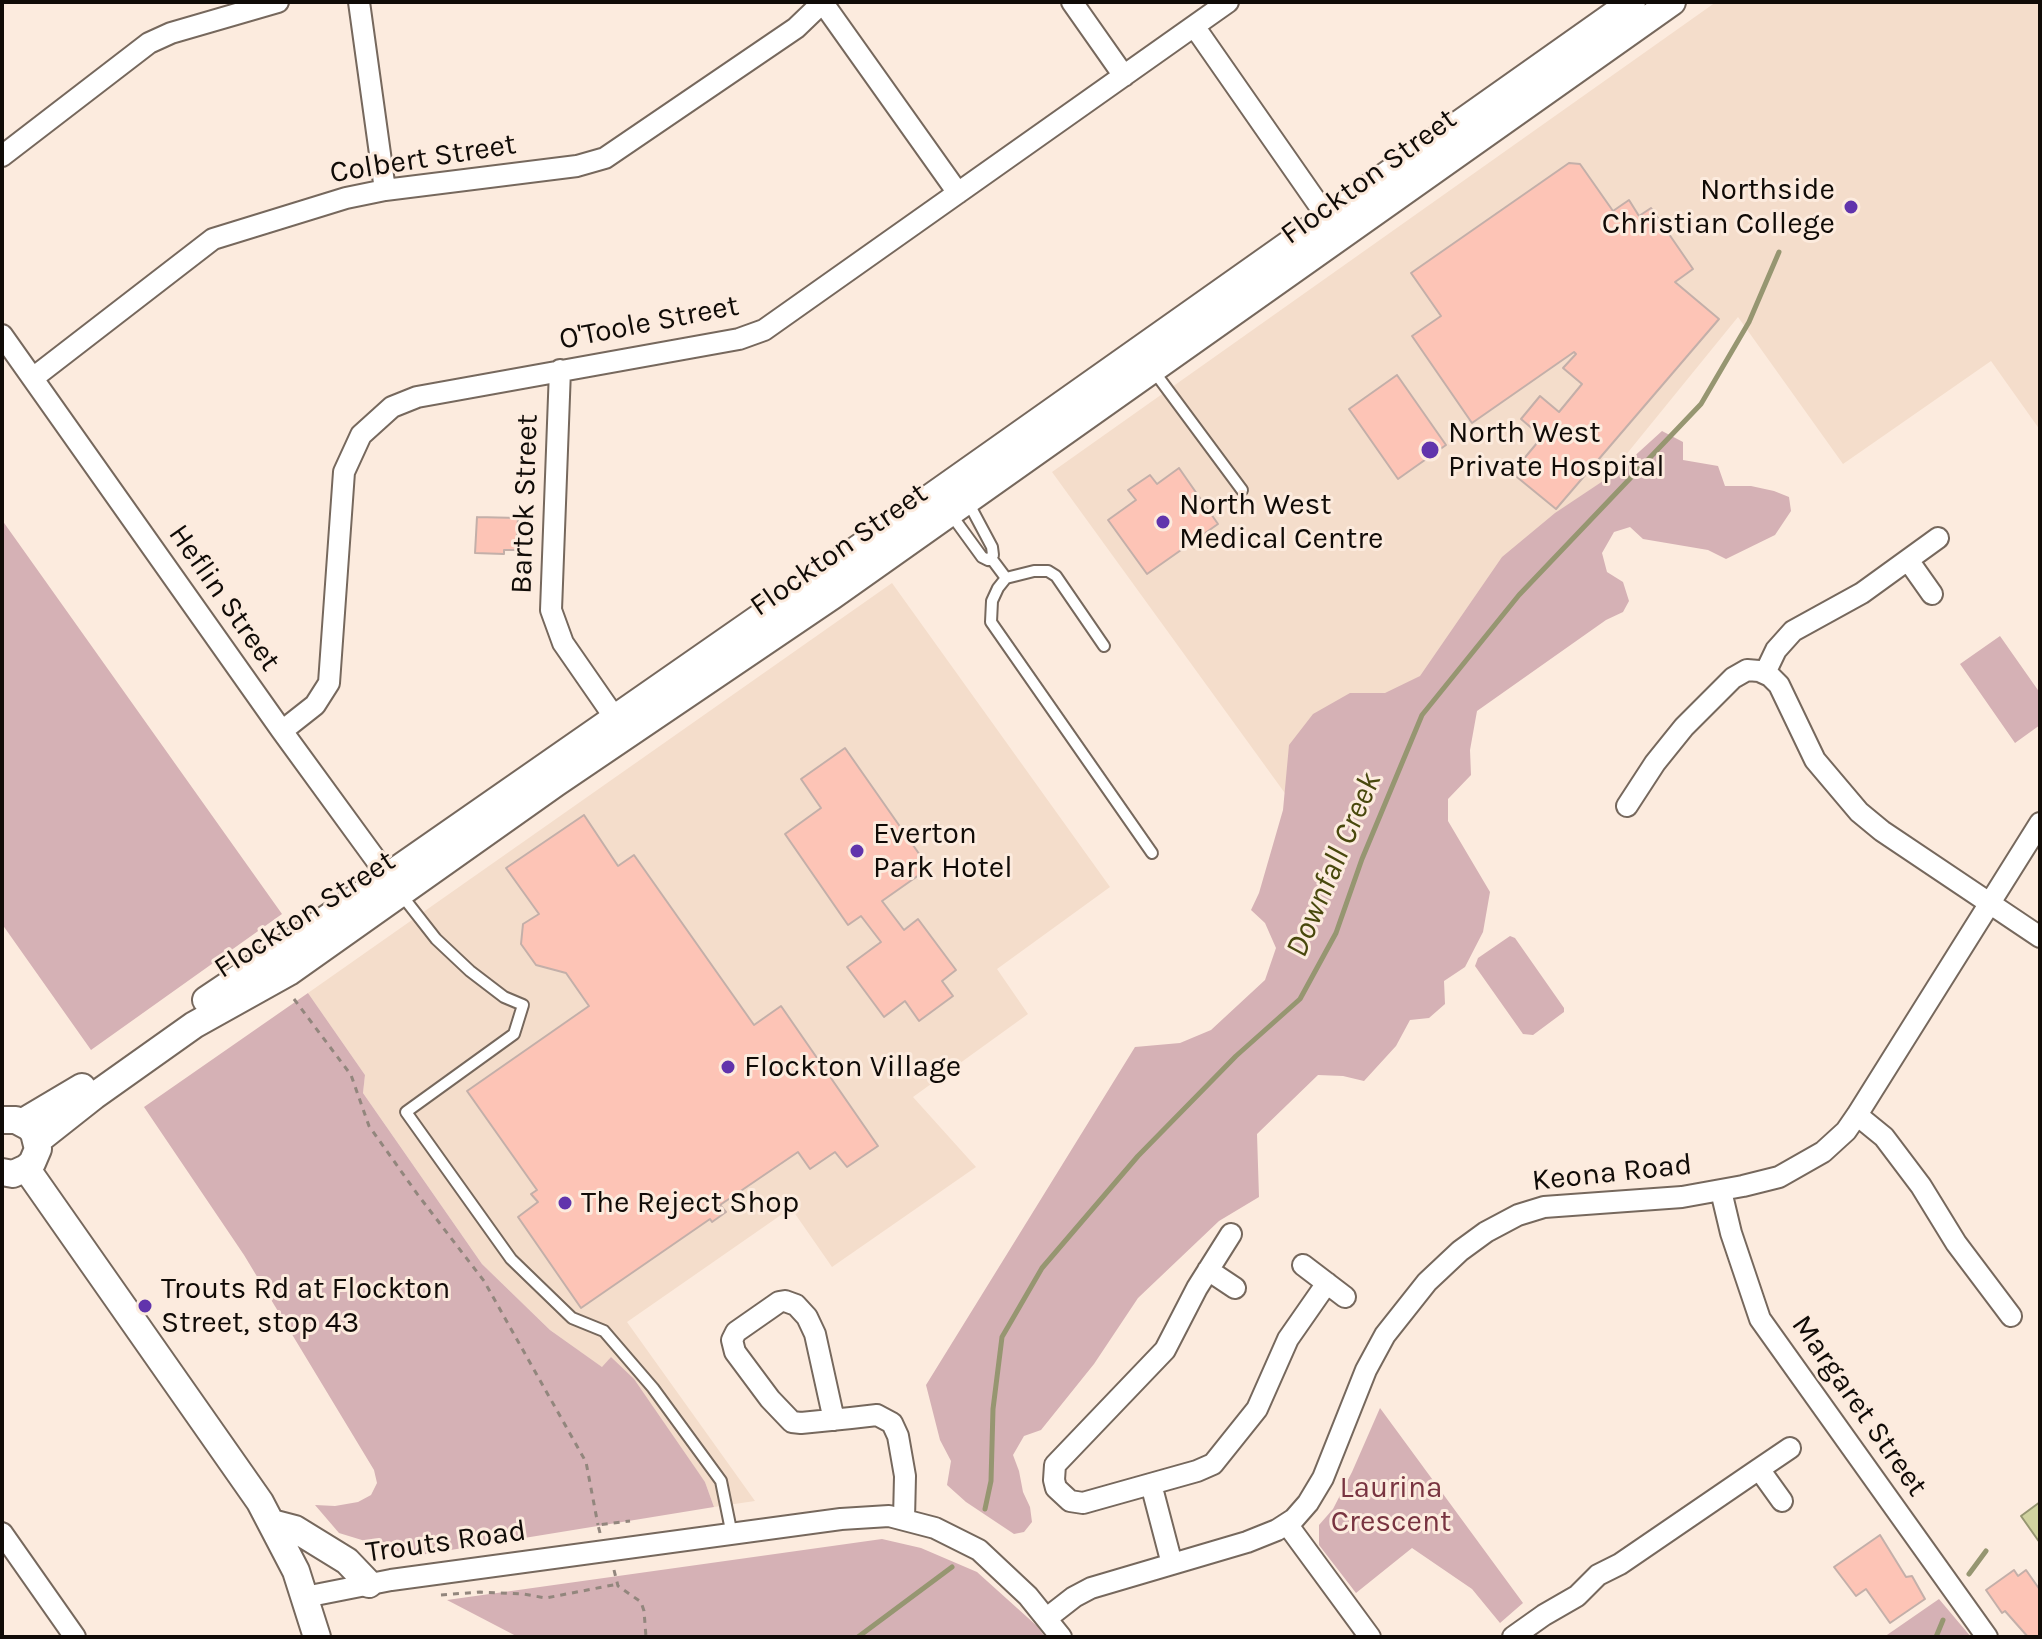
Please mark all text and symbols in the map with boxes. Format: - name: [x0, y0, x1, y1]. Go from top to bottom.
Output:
- street label: Flockton Street: [1274, 101, 1464, 253]
- street label: Colbert Street: [327, 127, 519, 191]
- place label: Northside Christian College: [1602, 172, 1835, 242]
- marker: Northside Christian College: [1842, 198, 1860, 216]
- street label: O'Toole Street: [556, 288, 742, 358]
- street label: Bartok Street: [504, 413, 546, 595]
- place label: North West Private Hospital: [1448, 415, 1665, 486]
- marker: North West Private Hospital: [1419, 439, 1441, 461]
- street label: Flockton Street: [743, 476, 935, 624]
- place label: North West Medical Centre: [1179, 487, 1383, 558]
- marker: North West Medical Centre: [1154, 513, 1172, 531]
- street label: Heflin Street: [160, 518, 288, 678]
- water label: Downfall Creek: [1278, 767, 1390, 963]
- place label: Everton Park Hotel: [873, 816, 1013, 886]
- marker: Everton Park Hotel: [848, 842, 866, 860]
- street label: Flockton Street: [208, 843, 402, 987]
- place label: Flockton Village: [744, 1049, 961, 1085]
- marker: Flockton Village: [719, 1058, 737, 1076]
- street label: Keona Road: [1530, 1147, 1694, 1199]
- place label: The Reject Shop: [581, 1185, 799, 1221]
- marker: The Reject Shop: [556, 1194, 574, 1212]
- place label: Trouts Rd at Flockton Street, stop 43: [161, 1271, 450, 1342]
- marker: Trouts Rd at Flockton Street, stop 43: [136, 1297, 154, 1315]
- street label: Margaret Street: [1783, 1309, 1935, 1503]
- park label: Laurina Crescent: [1331, 1470, 1451, 1540]
- street label: Trouts Road: [364, 1513, 528, 1571]

